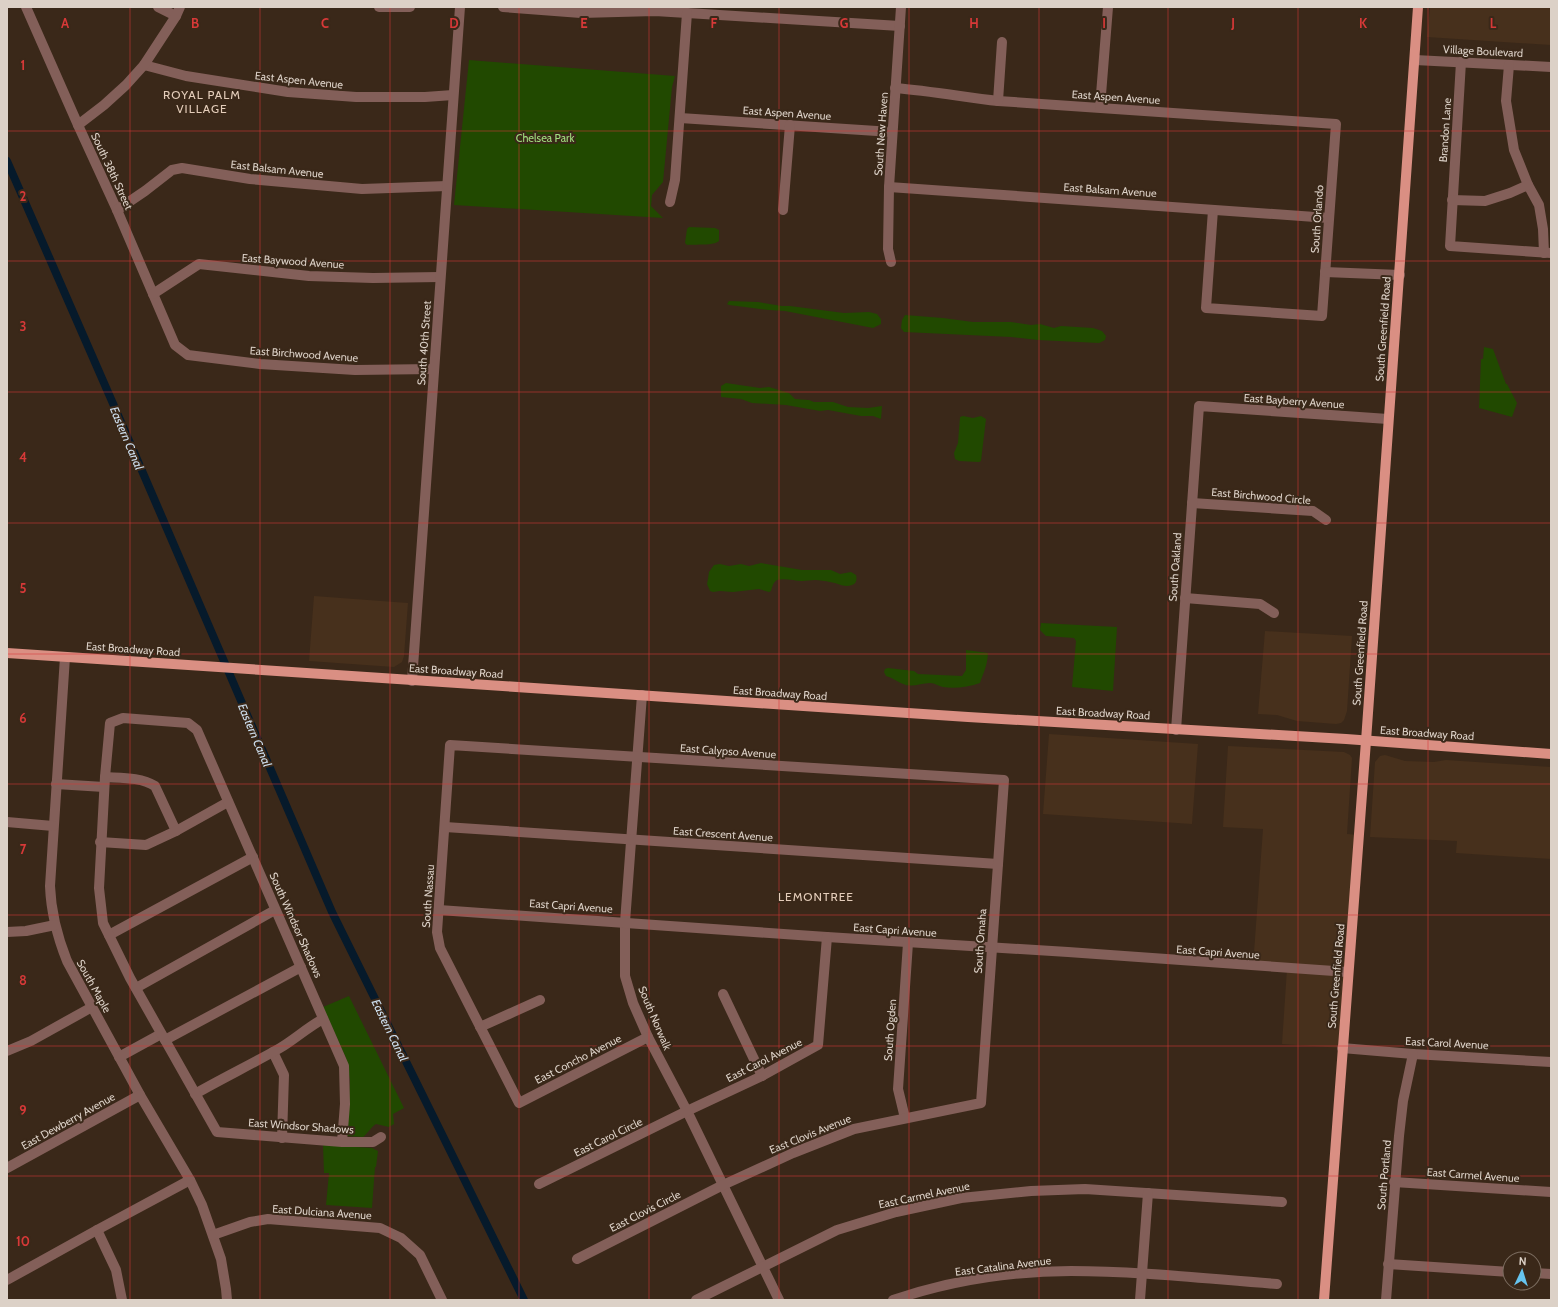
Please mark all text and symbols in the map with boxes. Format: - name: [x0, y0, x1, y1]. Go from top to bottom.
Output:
- text: A: [61, 15, 70, 31]
- text: B: [191, 15, 199, 31]
- text: C: [321, 15, 329, 31]
- text: D: [449, 15, 459, 31]
- text: E: [580, 15, 588, 31]
- text: F: [711, 15, 718, 31]
- text: G: [840, 15, 849, 31]
- text: H: [969, 15, 979, 31]
- text: I: [1102, 15, 1106, 31]
- text: J: [1230, 15, 1235, 31]
- text: K: [1359, 15, 1368, 31]
- text: L: [1490, 15, 1497, 31]
- street label: Village Boulevard: [1443, 42, 1523, 60]
- text: 1: [21, 57, 25, 73]
- street label: East Aspen Avenue: [254, 68, 344, 92]
- district label: ROYAL PALM VILLAGE: [163, 87, 241, 116]
- street label: East Aspen Avenue: [1071, 87, 1161, 107]
- street label: South New Haven: [871, 92, 891, 176]
- street label: Brandon Lane: [1436, 97, 1454, 163]
- street label: East Aspen Avenue: [742, 103, 832, 123]
- street label: South 38th Street: [88, 130, 136, 212]
- park label: Chelsea Park: [516, 131, 574, 145]
- street label: East Balsam Avenue: [230, 157, 325, 181]
- street label: East Balsam Avenue: [1063, 180, 1157, 200]
- street label: South Orlando: [1308, 184, 1326, 254]
- text: 2: [20, 188, 27, 204]
- street label: East Baywood Avenue: [241, 250, 345, 272]
- street label: South Greenfield Road: [1372, 276, 1394, 382]
- street label: South 40th Street: [414, 300, 434, 386]
- text: 3: [19, 318, 27, 334]
- street label: East Birchwood Avenue: [249, 343, 359, 365]
- street label: East Bayberry Avenue: [1243, 390, 1345, 412]
- water label: Eastern Canal: [107, 404, 147, 472]
- text: 4: [19, 449, 27, 465]
- street label: East Birchwood Circle: [1211, 485, 1312, 507]
- street label: South Oakland: [1166, 532, 1184, 602]
- text: 5: [20, 580, 27, 596]
- street label: South Greenfield Road: [1349, 600, 1371, 706]
- street label: East Broadway Road: [85, 639, 181, 659]
- street label: East Broadway Road: [408, 661, 504, 681]
- street label: East Broadway Road: [732, 683, 828, 703]
- water label: Eastern Canal: [235, 701, 275, 769]
- street label: East Broadway Road: [1056, 704, 1150, 722]
- text: 6: [19, 710, 27, 726]
- street label: East Broadway Road: [1379, 723, 1475, 743]
- street label: East Calypso Avenue: [679, 741, 777, 761]
- street label: East Crescent Avenue: [673, 824, 774, 844]
- text: 7: [20, 841, 27, 857]
- street label: South Nassau: [419, 864, 437, 928]
- street label: South Windsor Shadows: [266, 870, 326, 980]
- district label: LEMONTREE: [778, 889, 854, 904]
- street label: East Capri Avenue: [529, 896, 613, 916]
- street label: South Omaha: [971, 907, 989, 974]
- street label: East Capri Avenue: [853, 920, 937, 940]
- street label: South Greenfield Road: [1324, 923, 1348, 1029]
- street label: East Capri Avenue: [1176, 942, 1260, 962]
- street label: South Maple: [74, 957, 115, 1015]
- text: 8: [19, 972, 27, 988]
- street label: South Norwalk: [635, 984, 675, 1052]
- water label: Eastern Canal: [368, 996, 412, 1064]
- street label: South Ogden: [881, 999, 899, 1061]
- street label: East Concho Avenue: [532, 1031, 624, 1087]
- street label: East Carol Avenue: [1405, 1034, 1489, 1052]
- street label: East Carol Avenue: [724, 1035, 805, 1085]
- street label: East Dewberry Avenue: [19, 1089, 118, 1153]
- text: 9: [19, 1102, 27, 1118]
- street label: East Clovis Avenue: [767, 1111, 853, 1157]
- street label: East Carol Circle: [571, 1114, 645, 1160]
- street label: East Windsor Shadows: [248, 1115, 355, 1137]
- street label: South Portland: [1374, 1140, 1394, 1210]
- street label: East Carmel Avenue: [1426, 1165, 1520, 1185]
- street label: East Carmel Avenue: [877, 1178, 971, 1212]
- street label: East Clovis Circle: [607, 1187, 683, 1235]
- street label: East Dulciana Avenue: [272, 1202, 373, 1222]
- text: 10: [16, 1233, 30, 1249]
- north arrow: [1502, 1251, 1542, 1291]
- street label: East Catalina Avenue: [954, 1253, 1052, 1279]
- text: N: [1518, 1254, 1527, 1268]

